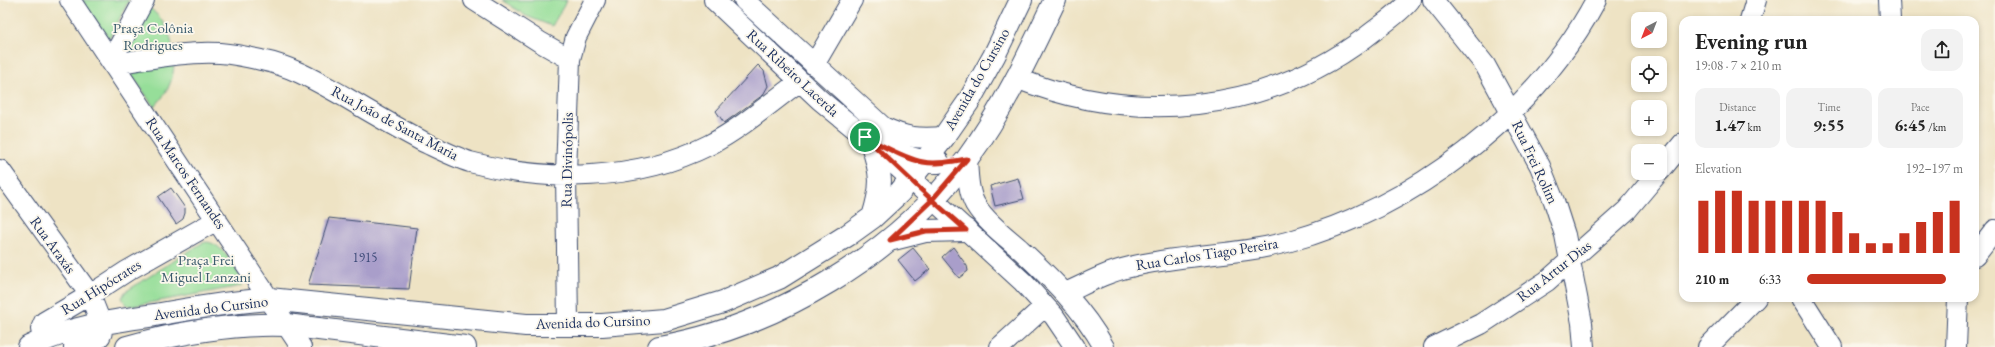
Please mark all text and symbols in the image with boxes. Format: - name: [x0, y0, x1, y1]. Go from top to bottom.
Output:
- north arrow: [1631, 12, 1667, 48]
- map controls: [1631, 12, 1667, 180]
- park label: Praça Colônia Rodrigues: [113, 18, 193, 54]
- street label: Avenida do Cursino: [939, 24, 1014, 134]
- street label: Rua Ribeiro Lacerda: [743, 25, 844, 120]
- text: Evening run: [1695, 27, 1808, 56]
- button: share: [1921, 29, 1963, 71]
- button: locate: [1631, 56, 1667, 92]
- text: 19:08 · 7 × 210 m: [1695, 57, 1782, 74]
- street label: Rua João de Santa Maria: [328, 81, 462, 164]
- button: +: [1631, 100, 1667, 136]
- text: Distance: [1719, 100, 1756, 114]
- text: Time: [1818, 100, 1840, 114]
- text: Pace: [1911, 100, 1930, 114]
- street label: Rua Divinópolis: [556, 112, 577, 208]
- street label: Rua Marcos Fernandes: [142, 113, 231, 232]
- text: 1.47: [1714, 114, 1745, 136]
- text: 9:55: [1813, 114, 1845, 136]
- text: 6:45: [1894, 114, 1926, 136]
- street label: Rua Frei Rolim: [1508, 117, 1563, 207]
- pin: [848, 120, 882, 154]
- text: km: [1745, 120, 1761, 134]
- text: /km: [1926, 120, 1946, 134]
- icon: arrive: [854, 126, 876, 148]
- button: −: [1631, 144, 1667, 180]
- text: Elevation: [1695, 160, 1742, 177]
- text: 192–197 m: [1906, 160, 1963, 177]
- street label: Rua Araxás: [26, 212, 81, 277]
- street label: Rua Carlos Tiago Pereira: [1134, 233, 1279, 274]
- street label: Rua Artur Dias: [1513, 236, 1595, 306]
- house number: 1915: [353, 249, 377, 266]
- park label: Praça Frei Miguel Lanzani: [161, 250, 251, 286]
- street label: Rua Hipócrates: [57, 254, 144, 319]
- text: 210 m: [1695, 271, 1729, 288]
- text: 6:33: [1759, 271, 1781, 288]
- street label: Avenida do Cursino: [152, 291, 269, 324]
- street label: Avenida do Cursino: [534, 310, 651, 333]

